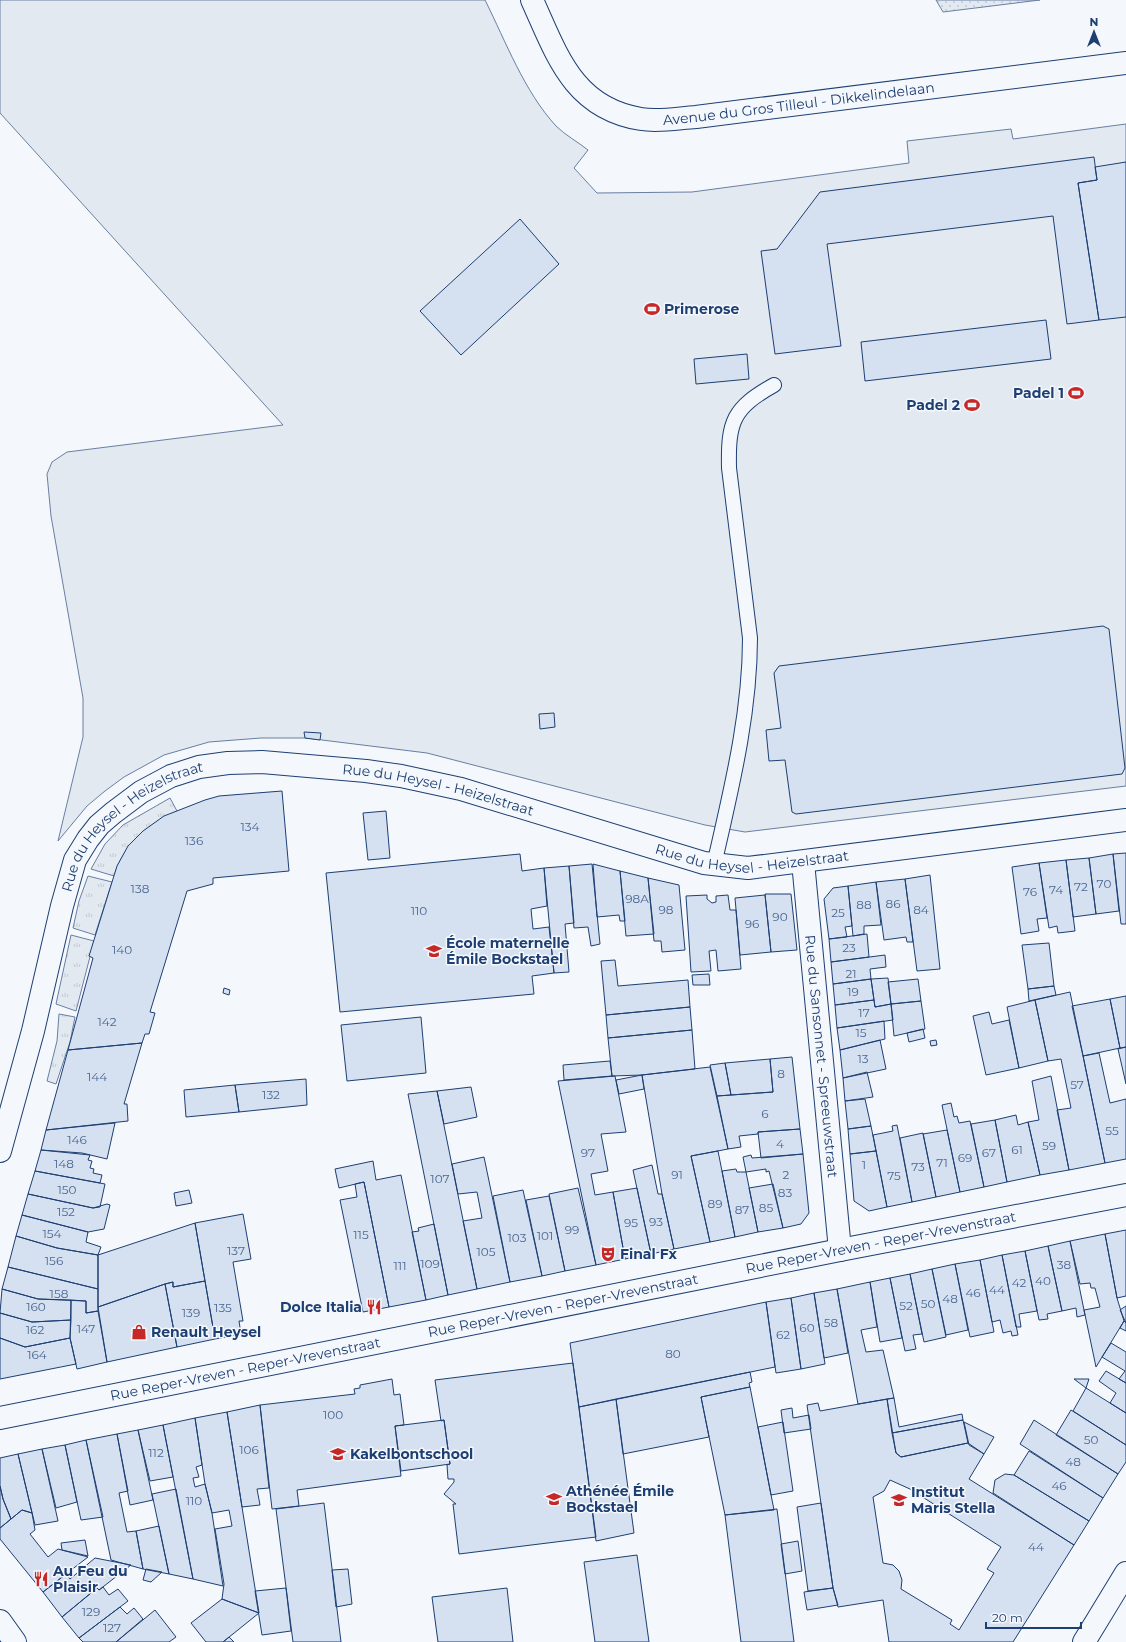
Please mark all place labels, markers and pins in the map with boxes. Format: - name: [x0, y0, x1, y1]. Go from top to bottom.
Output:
- sports icon: Primerose: [643, 300, 661, 318]
- place label: Primerose: [664, 300, 739, 318]
- place label: Padel 1: [1013, 384, 1064, 402]
- sports icon: Padel 1: [1067, 384, 1085, 402]
- place label: Padel 2: [906, 396, 960, 414]
- sports icon: Padel 2: [963, 396, 981, 414]
- place label: École maternelle Émile Bockstael: [446, 934, 570, 968]
- school or university icon: École maternelle Émile Bockstael: [425, 942, 443, 960]
- theatre icon: Final Fx: [599, 1245, 617, 1263]
- place label: Final Fx: [620, 1245, 677, 1263]
- place label: Dolce Italia: [280, 1298, 362, 1316]
- restaurant icon: Dolce Italia: [365, 1298, 383, 1316]
- shop icon: Renault Heysel: [130, 1323, 148, 1341]
- place label: Renault Heysel: [151, 1323, 261, 1341]
- school or university icon: Kakelbontschool: [329, 1445, 347, 1463]
- place label: Kakelbontschool: [350, 1445, 473, 1463]
- place label: Athénée Émile Bockstael: [565, 1482, 674, 1516]
- place label: Institut Maris Stella: [911, 1483, 995, 1517]
- school or university icon: Athénée Émile Bockstael: [545, 1490, 563, 1508]
- school or university icon: Institut Maris Stella: [890, 1491, 908, 1509]
- place label: Au Feu du Plaisir: [52, 1562, 128, 1596]
- restaurant icon: Au Feu du Plaisir: [32, 1570, 50, 1588]

